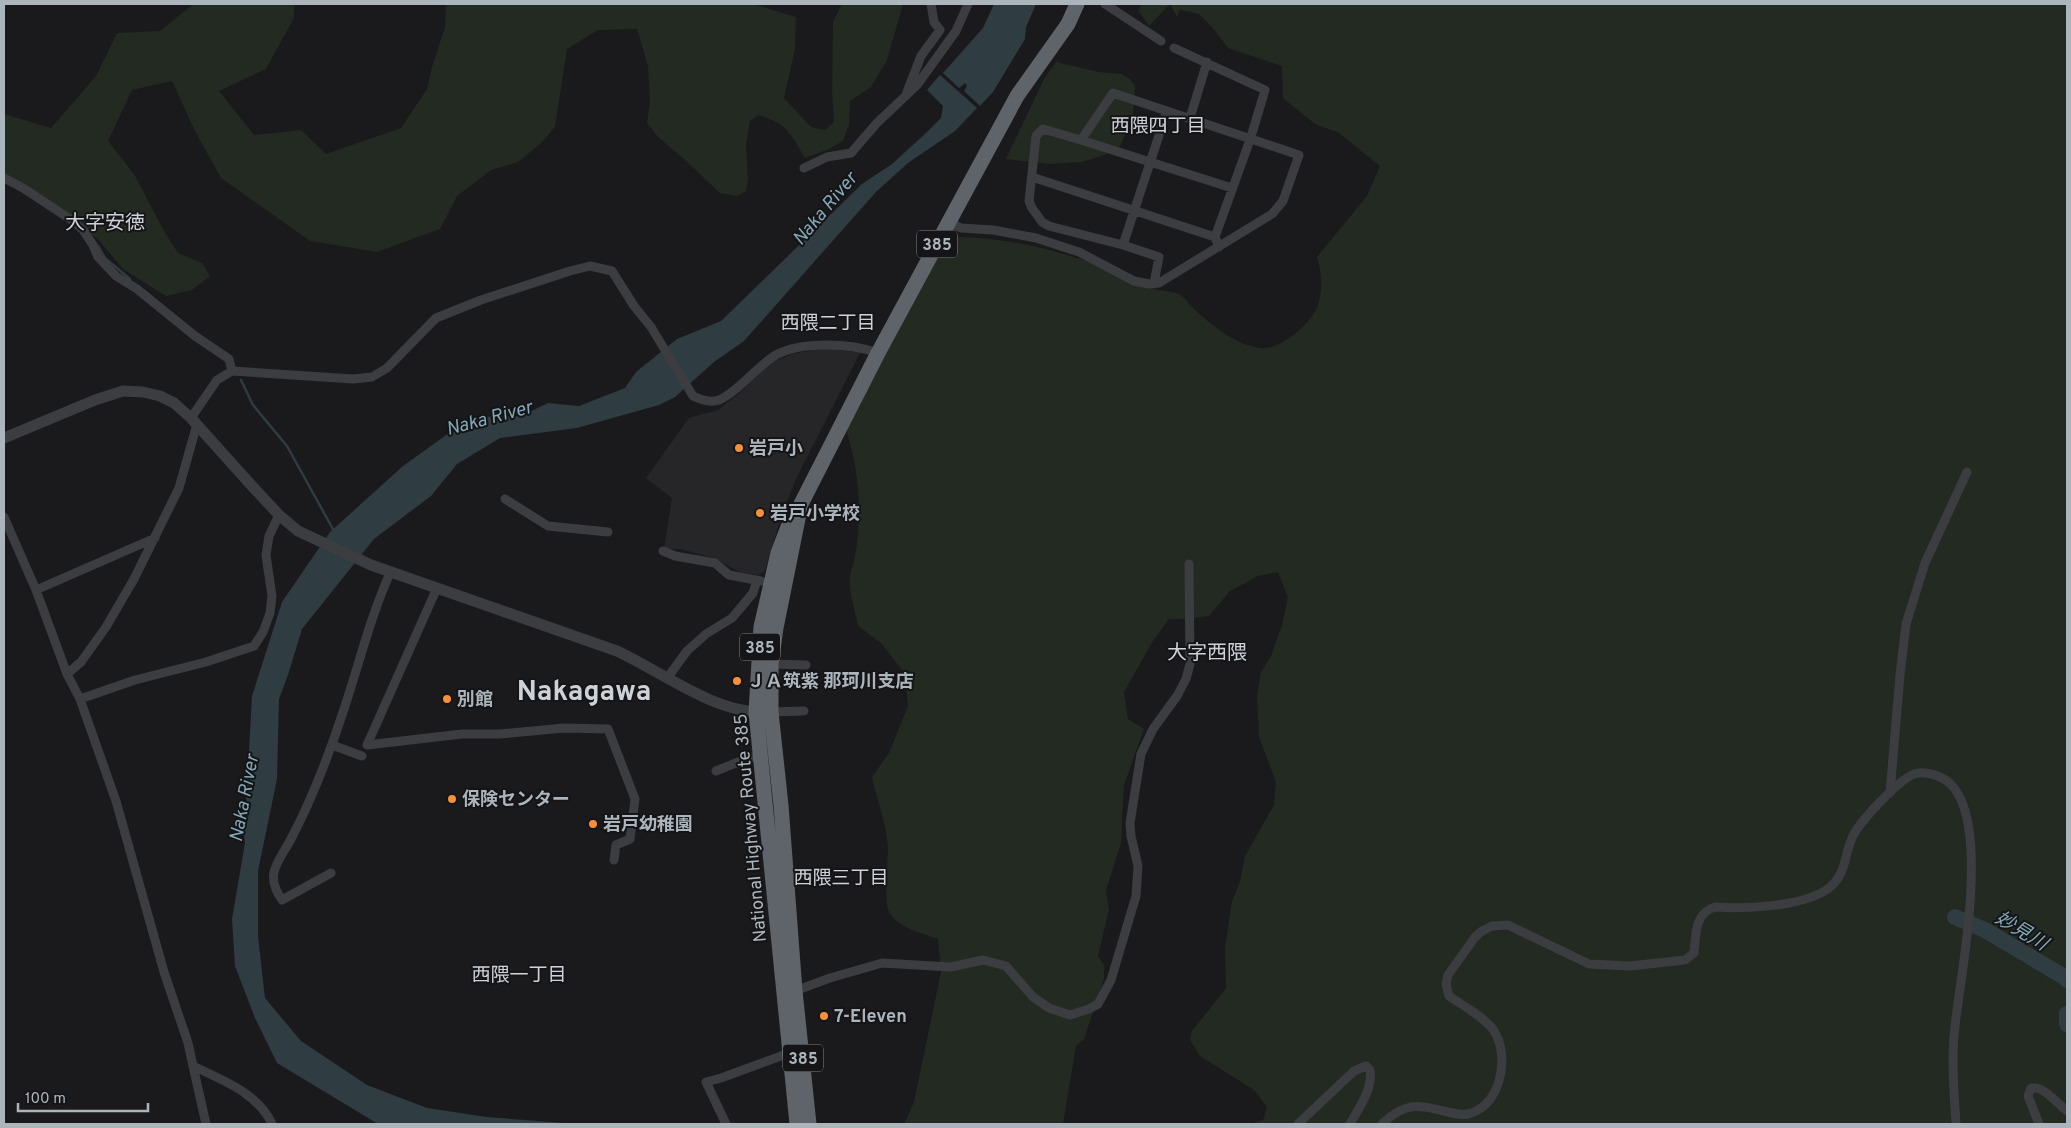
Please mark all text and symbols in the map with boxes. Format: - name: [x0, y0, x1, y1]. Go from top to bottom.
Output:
- district label: 西隈四丁目: [1110, 115, 1206, 139]
- water label: Naka River: [788, 166, 864, 251]
- district label: 大字安徳: [65, 211, 145, 237]
- road number: 385: [917, 230, 957, 258]
- district label: 西隈二丁目: [780, 312, 876, 336]
- water label: Naka River: [444, 395, 537, 442]
- place label: 岩戸小: [749, 438, 803, 461]
- marker: 岩戸小: [733, 442, 745, 454]
- place label: 岩戸小学校: [770, 503, 860, 526]
- marker: 岩戸小学校: [754, 507, 766, 519]
- road number: 385: [740, 634, 780, 660]
- district label: 大字西隈: [1167, 641, 1247, 667]
- place label: ＪＡ筑紫 那珂川支店: [747, 671, 914, 694]
- district label: Nakagawa: [517, 675, 651, 711]
- marker: ＪＡ筑紫 那珂川支店: [731, 675, 743, 687]
- place label: 別館: [457, 689, 493, 712]
- marker: 別館: [441, 693, 453, 705]
- street label: National Highway Route 385: [730, 713, 773, 943]
- water label: Naka River: [225, 751, 266, 844]
- place label: 保険センター: [462, 789, 570, 812]
- marker: 保険センター: [446, 793, 458, 805]
- place label: 岩戸幼稚園: [603, 814, 693, 837]
- marker: 岩戸幼稚園: [587, 818, 599, 830]
- district label: 西隈三丁目: [793, 867, 889, 891]
- water label: 妙見川: [1990, 907, 2053, 958]
- district label: 西隈一丁目: [471, 964, 567, 988]
- place label: 7-Eleven: [834, 1006, 907, 1029]
- marker: 7-Eleven: [818, 1010, 830, 1022]
- road number: 385: [783, 1044, 823, 1072]
- scale bar: [18, 1080, 148, 1112]
- text: 100 m: [25, 1090, 66, 1109]

